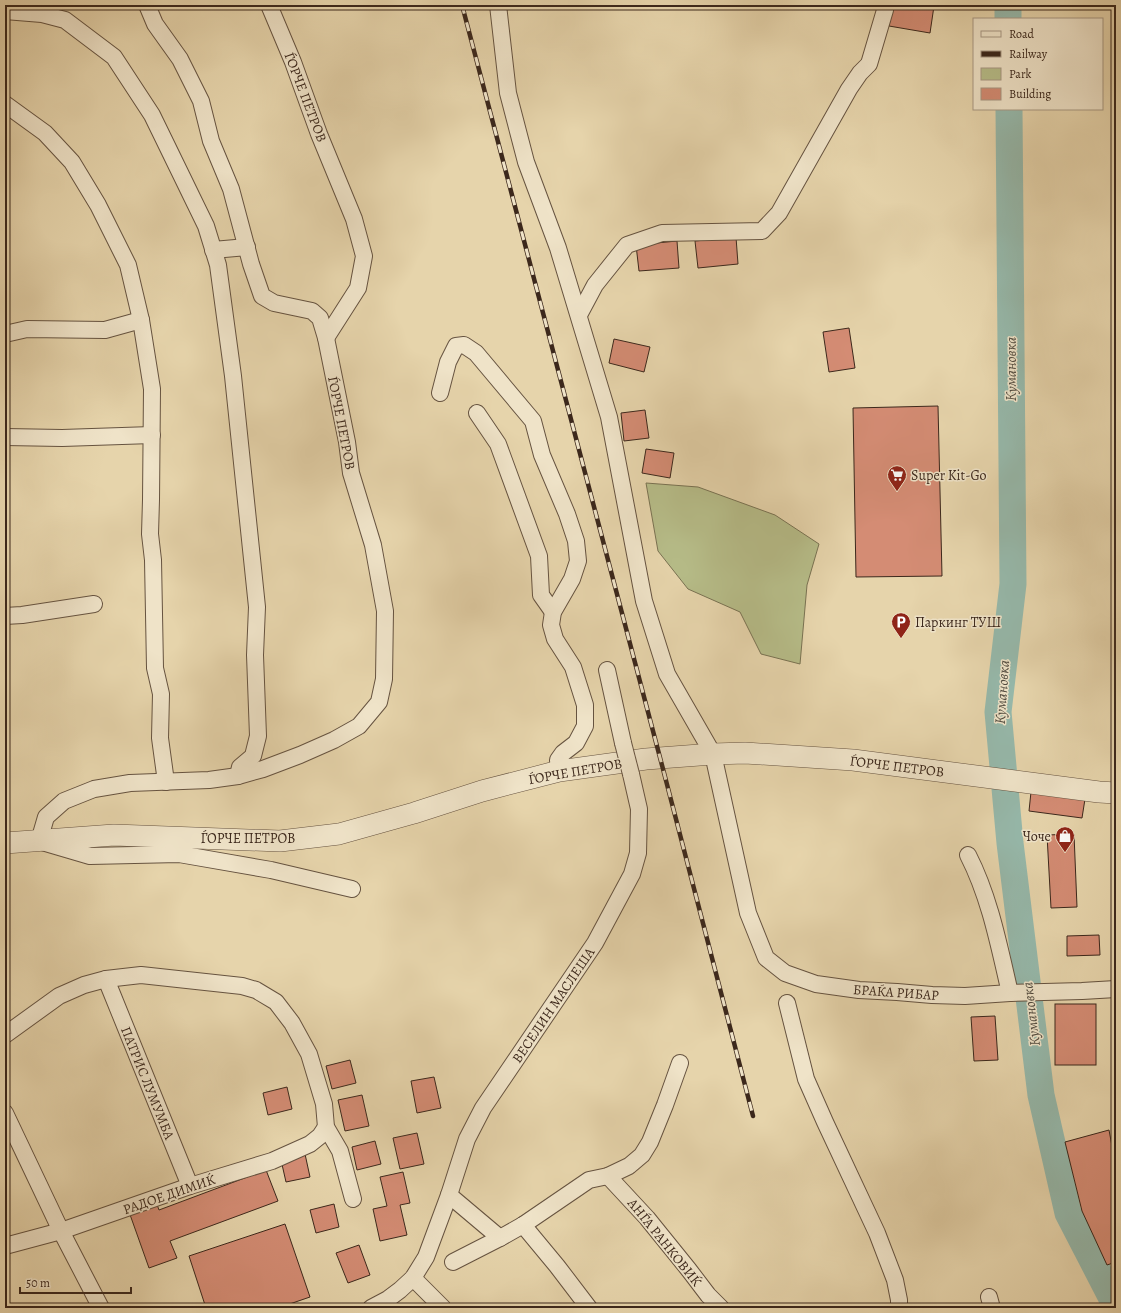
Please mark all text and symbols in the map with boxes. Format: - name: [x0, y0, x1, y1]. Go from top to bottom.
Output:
- legend: [973, 18, 1103, 110]
- text: Road: [1009, 26, 1035, 42]
- text: Railway: [1009, 46, 1048, 62]
- street label: ЃОРЧЕ ПЕТРОВ: [280, 49, 331, 145]
- text: Park: [1009, 66, 1032, 82]
- text: Building: [1009, 86, 1051, 102]
- water label: Кумановка: [1001, 337, 1021, 401]
- street label: ЃОРЧЕ ПЕТРОВ: [323, 375, 360, 471]
- supermarket icon: Super Kit-Go: [886, 464, 908, 492]
- place label: Super Kit-Go: [911, 466, 987, 485]
- parking icon: Паркинг ТУШ: [890, 611, 912, 639]
- place label: Паркинг ТУШ: [915, 613, 1001, 632]
- water label: Кумановка: [990, 659, 1014, 725]
- street label: ЃОРЧЕ ПЕТРОВ: [849, 751, 945, 782]
- street label: ЃОРЧЕ ПЕТРОВ: [527, 754, 623, 789]
- shop icon: Чоче: [1054, 825, 1076, 853]
- place label: Чоче: [1023, 827, 1051, 846]
- street label: ЃОРЧЕ ПЕТРОВ: [201, 829, 295, 848]
- street label: ВЕСЕЛИН МАСЛЕША: [508, 943, 600, 1067]
- street label: БРАЌА РИБАР: [852, 980, 940, 1005]
- water label: Кумановка: [1017, 981, 1045, 1047]
- street label: ПАТРИС ЛУМУМБА: [116, 1024, 179, 1143]
- street label: РАДОЕ ДИМИЌ: [121, 1170, 218, 1219]
- street label: АНЃА РАНКОВИЌ: [623, 1194, 706, 1290]
- scale bar: [20, 1269, 131, 1295]
- text: 50 m: [26, 1275, 50, 1291]

